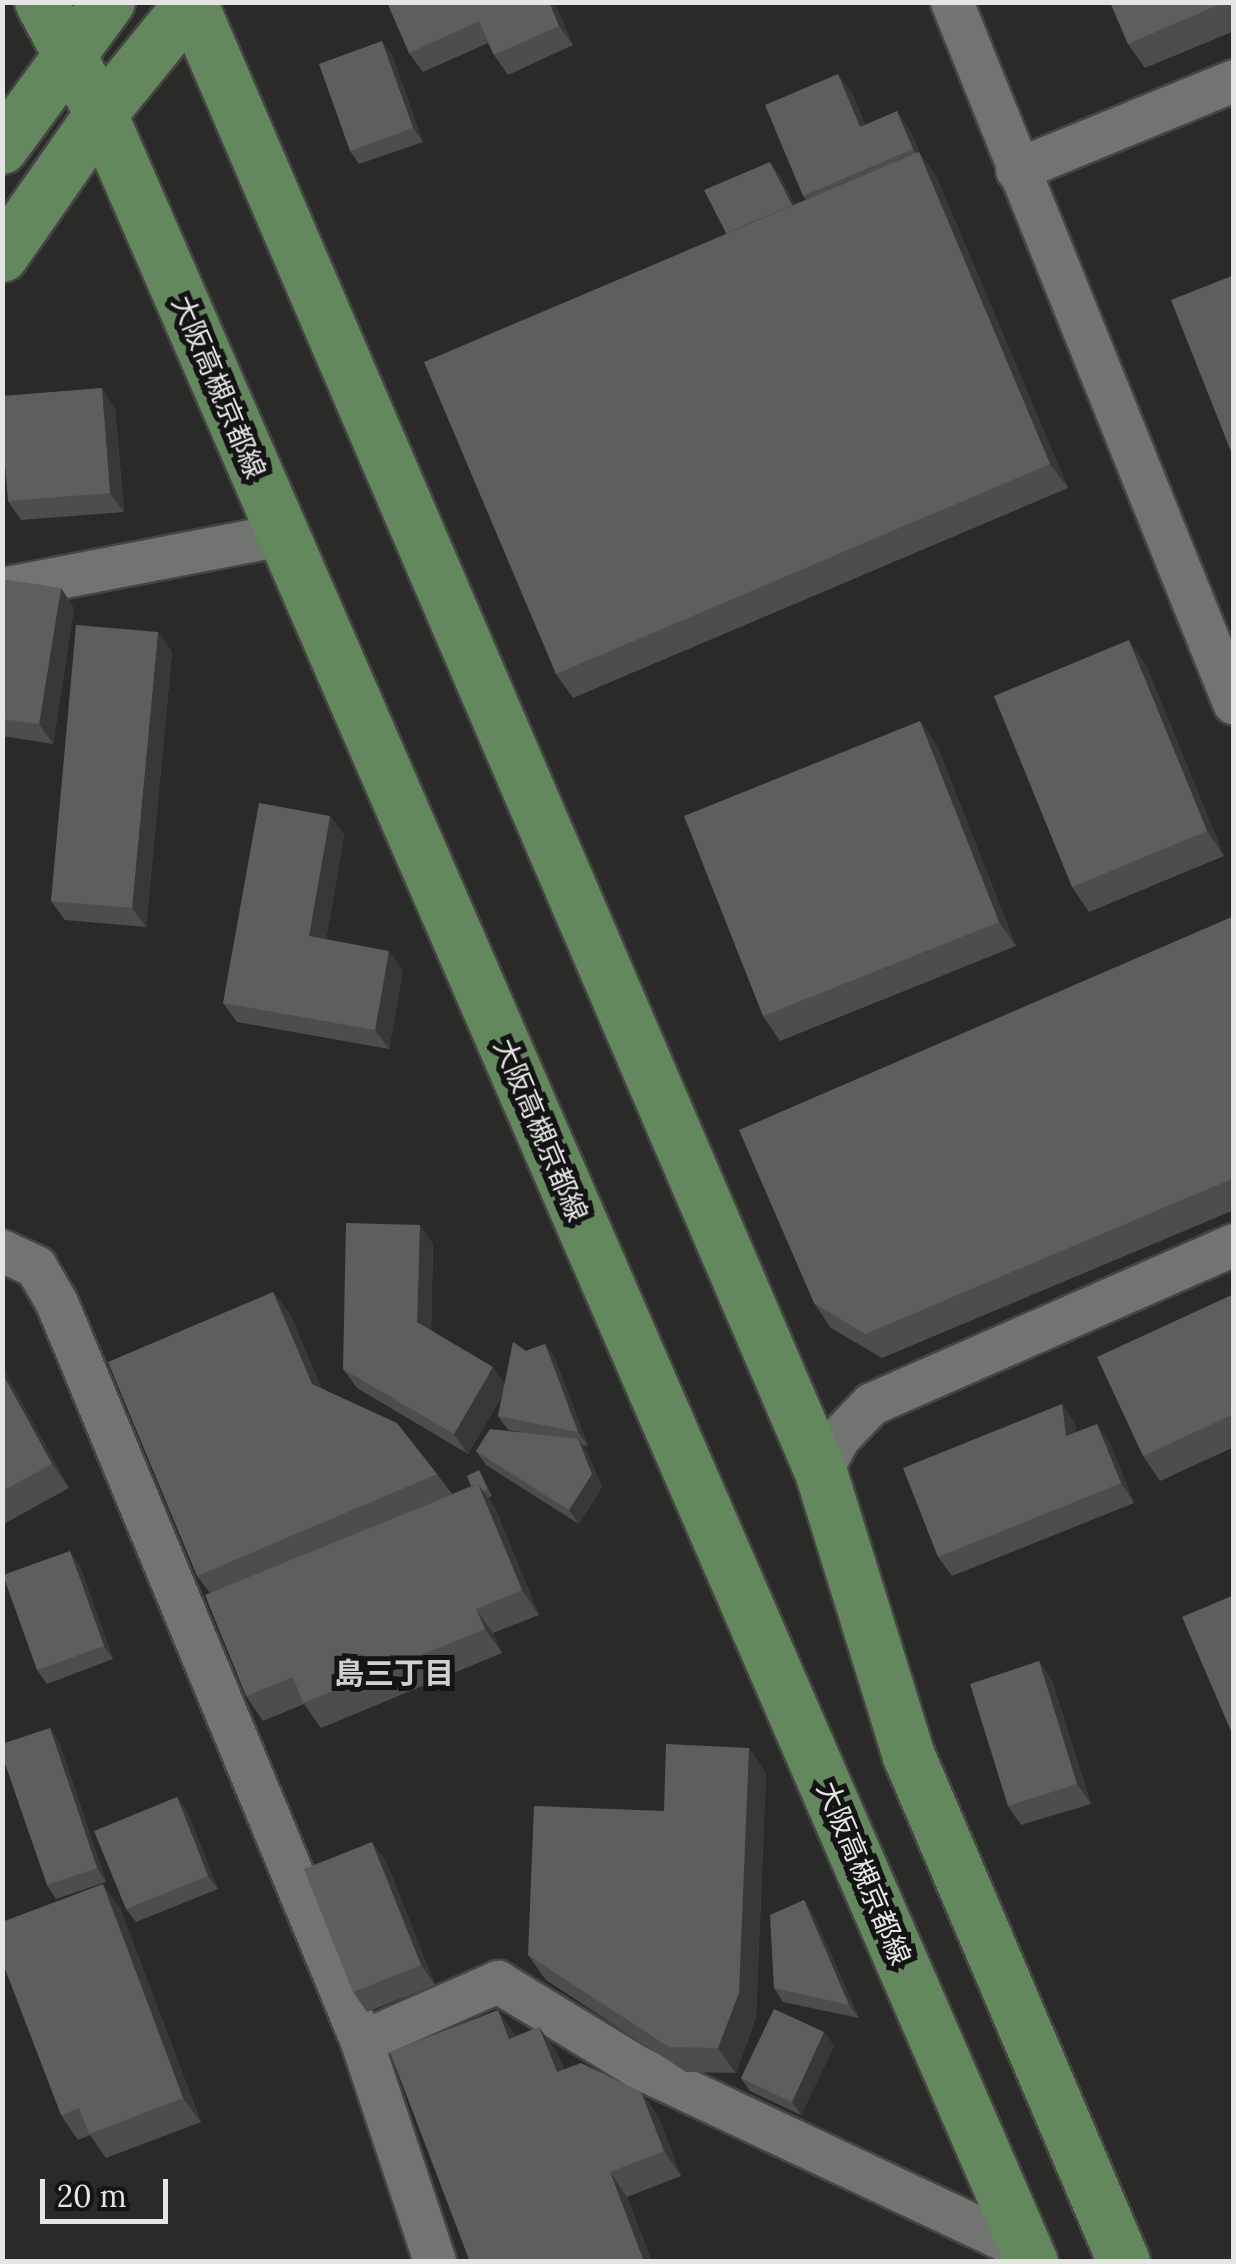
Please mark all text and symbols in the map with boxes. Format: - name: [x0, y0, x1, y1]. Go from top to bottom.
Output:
- street label: 大阪高槻京都線: [165, 290, 273, 484]
- street label: 大阪高槻京都線: [487, 1033, 595, 1227]
- district label: 島三丁目: [334, 1655, 454, 1691]
- street label: 大阪高槻京都線: [810, 1776, 918, 1970]
- scale bar: [45, 2159, 172, 2221]
- text: 20 m: [57, 2177, 126, 2215]

